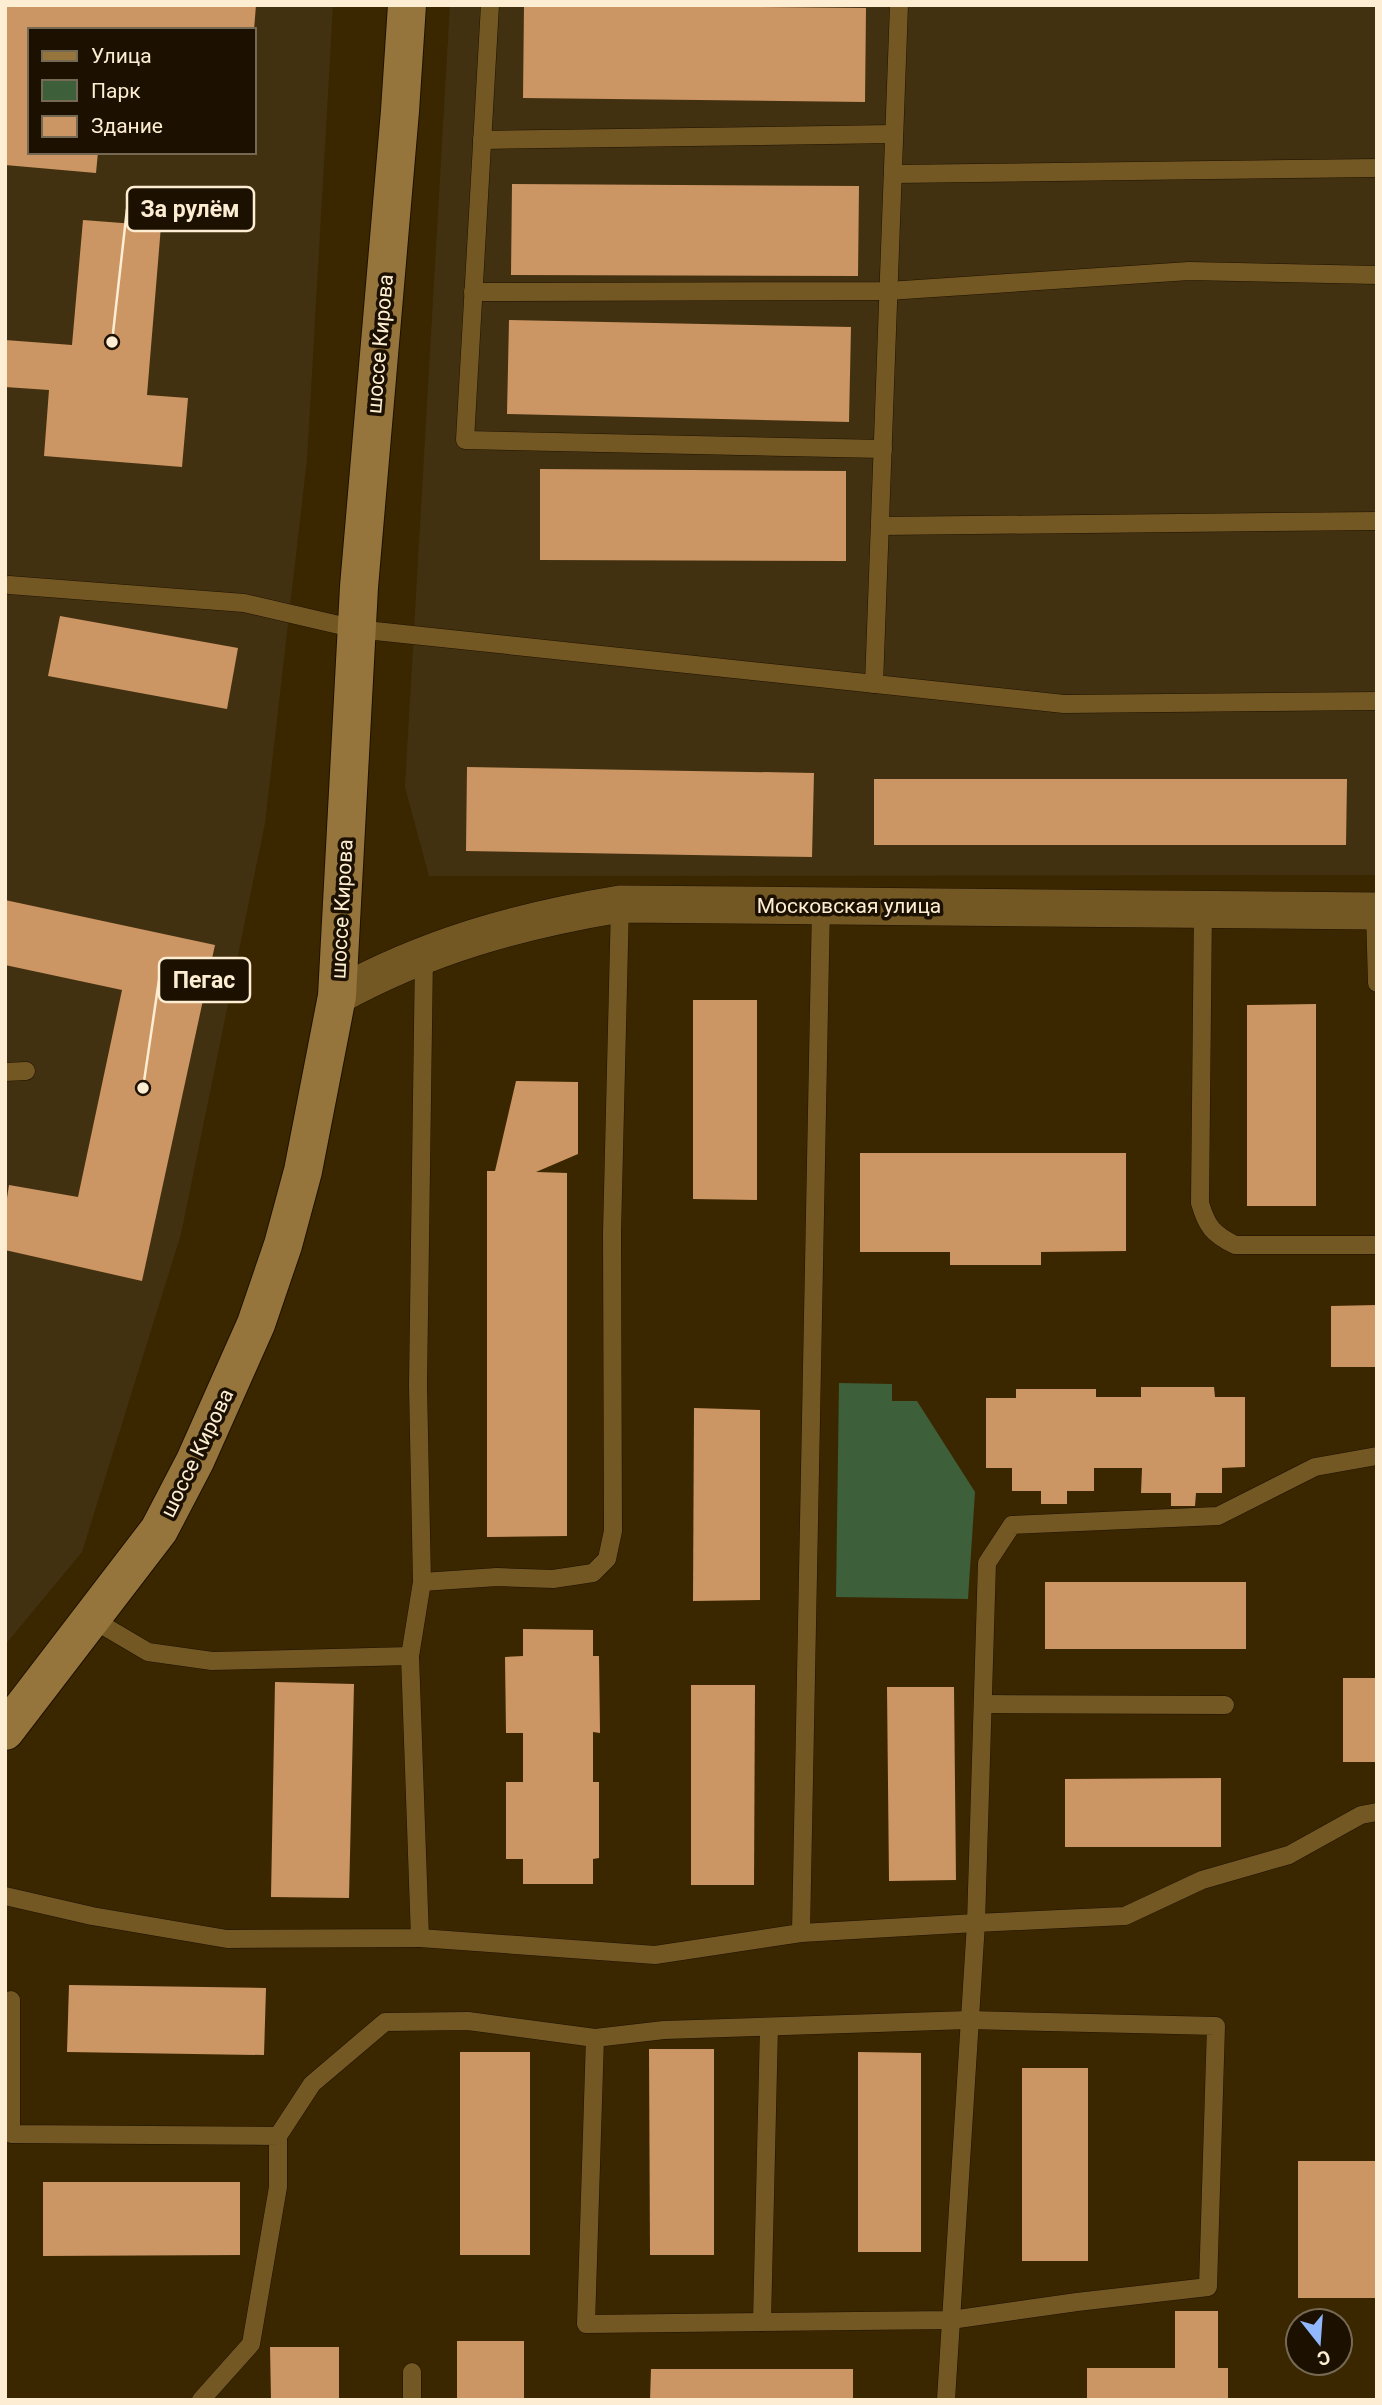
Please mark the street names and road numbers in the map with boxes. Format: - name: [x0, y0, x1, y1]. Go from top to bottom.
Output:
- street label: шоссе Кирова: [362, 273, 398, 415]
- street label: шоссе Кирова: [326, 839, 358, 979]
- street label: Московская улица: [757, 894, 941, 918]
- street label: шоссе Кирова: [156, 1385, 238, 1521]

